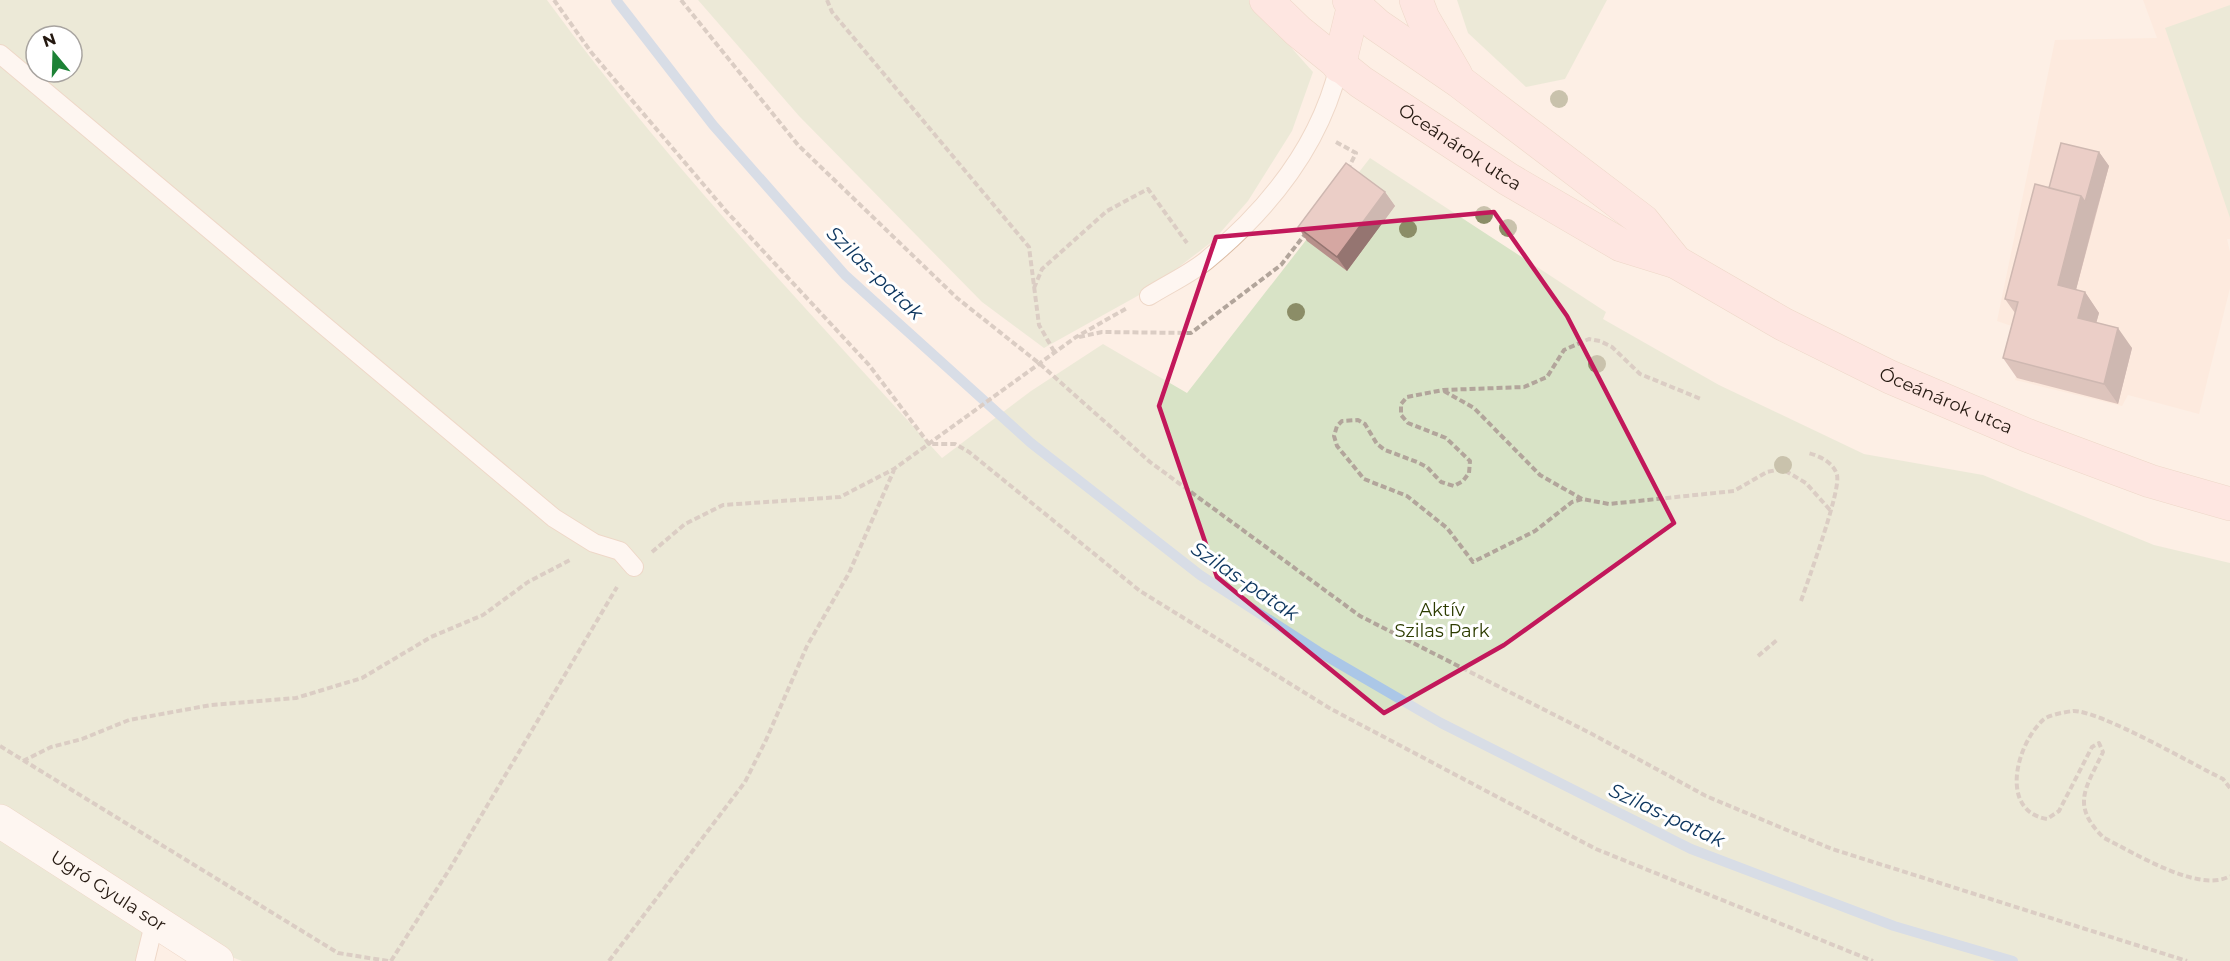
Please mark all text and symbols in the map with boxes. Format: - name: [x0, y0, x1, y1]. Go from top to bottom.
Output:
- north arrow: [24, 24, 84, 84]
- text: N: [40, 29, 58, 51]
- street label: Óceánárok utca: [1394, 99, 1525, 195]
- water label: Szilas-patak: [822, 221, 929, 326]
- street label: Óceánárok utca: [1876, 362, 2016, 439]
- water label: Szilas-patak: [1187, 536, 1304, 626]
- park label: Aktív Szilas Park: [1394, 599, 1490, 642]
- water label: Szilas-patak: [1605, 778, 1730, 853]
- street label: Ugró Gyula sor: [47, 846, 170, 936]

